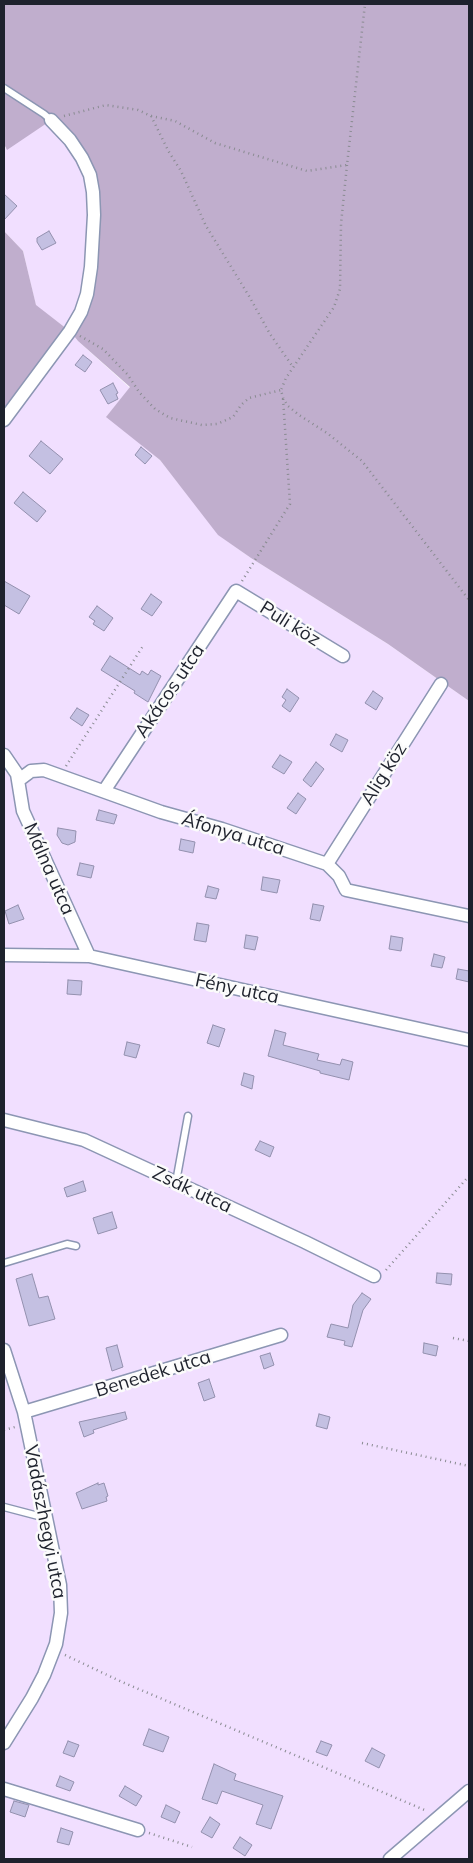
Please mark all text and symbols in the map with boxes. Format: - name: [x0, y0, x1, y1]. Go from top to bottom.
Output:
- street label: Puli köz: [255, 596, 325, 652]
- street label: Akácos utca: [130, 640, 210, 742]
- street label: Alig köz: [356, 738, 412, 810]
- street label: Áfonya utca: [179, 808, 287, 860]
- street label: Málna utca: [19, 820, 79, 918]
- street label: Fény utca: [193, 969, 281, 1009]
- street label: Zsák utca: [149, 1162, 235, 1218]
- street label: Benedek utca: [93, 1346, 213, 1402]
- street label: Vadászhegyi utca: [19, 1443, 71, 1601]

